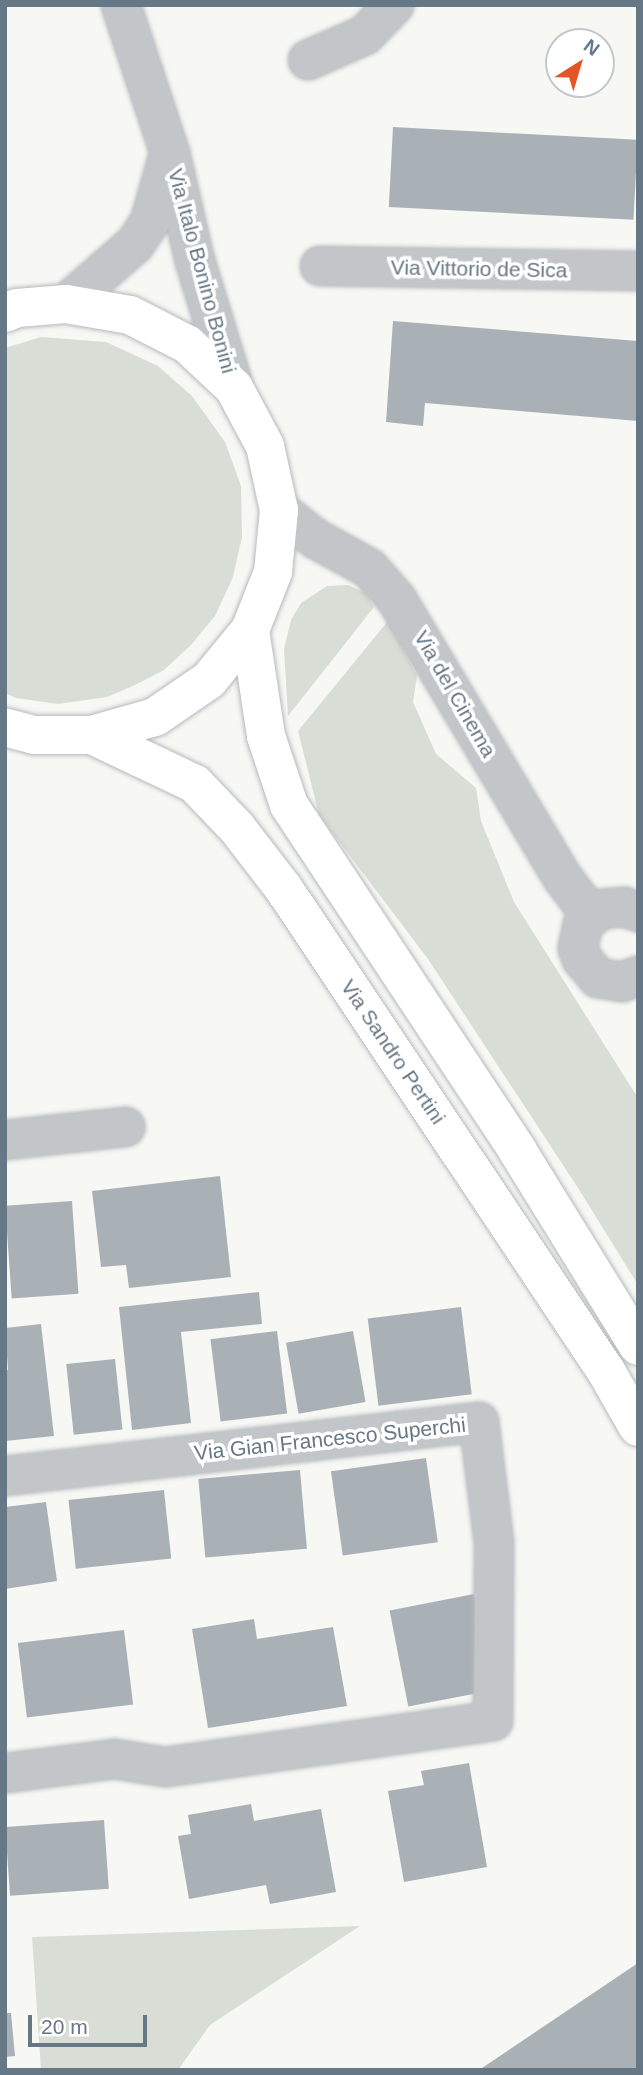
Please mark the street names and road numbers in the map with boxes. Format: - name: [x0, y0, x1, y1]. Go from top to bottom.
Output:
- street label: Via Italo Bonino Bonini: [163, 166, 241, 376]
- street label: Via Vittorio de Sica: [390, 255, 568, 283]
- street label: Via del Cinema: [409, 626, 501, 762]
- street label: Via Sandro Pertini: [335, 975, 451, 1129]
- street label: Via Gian Francesco Superchi: [193, 1412, 467, 1466]

